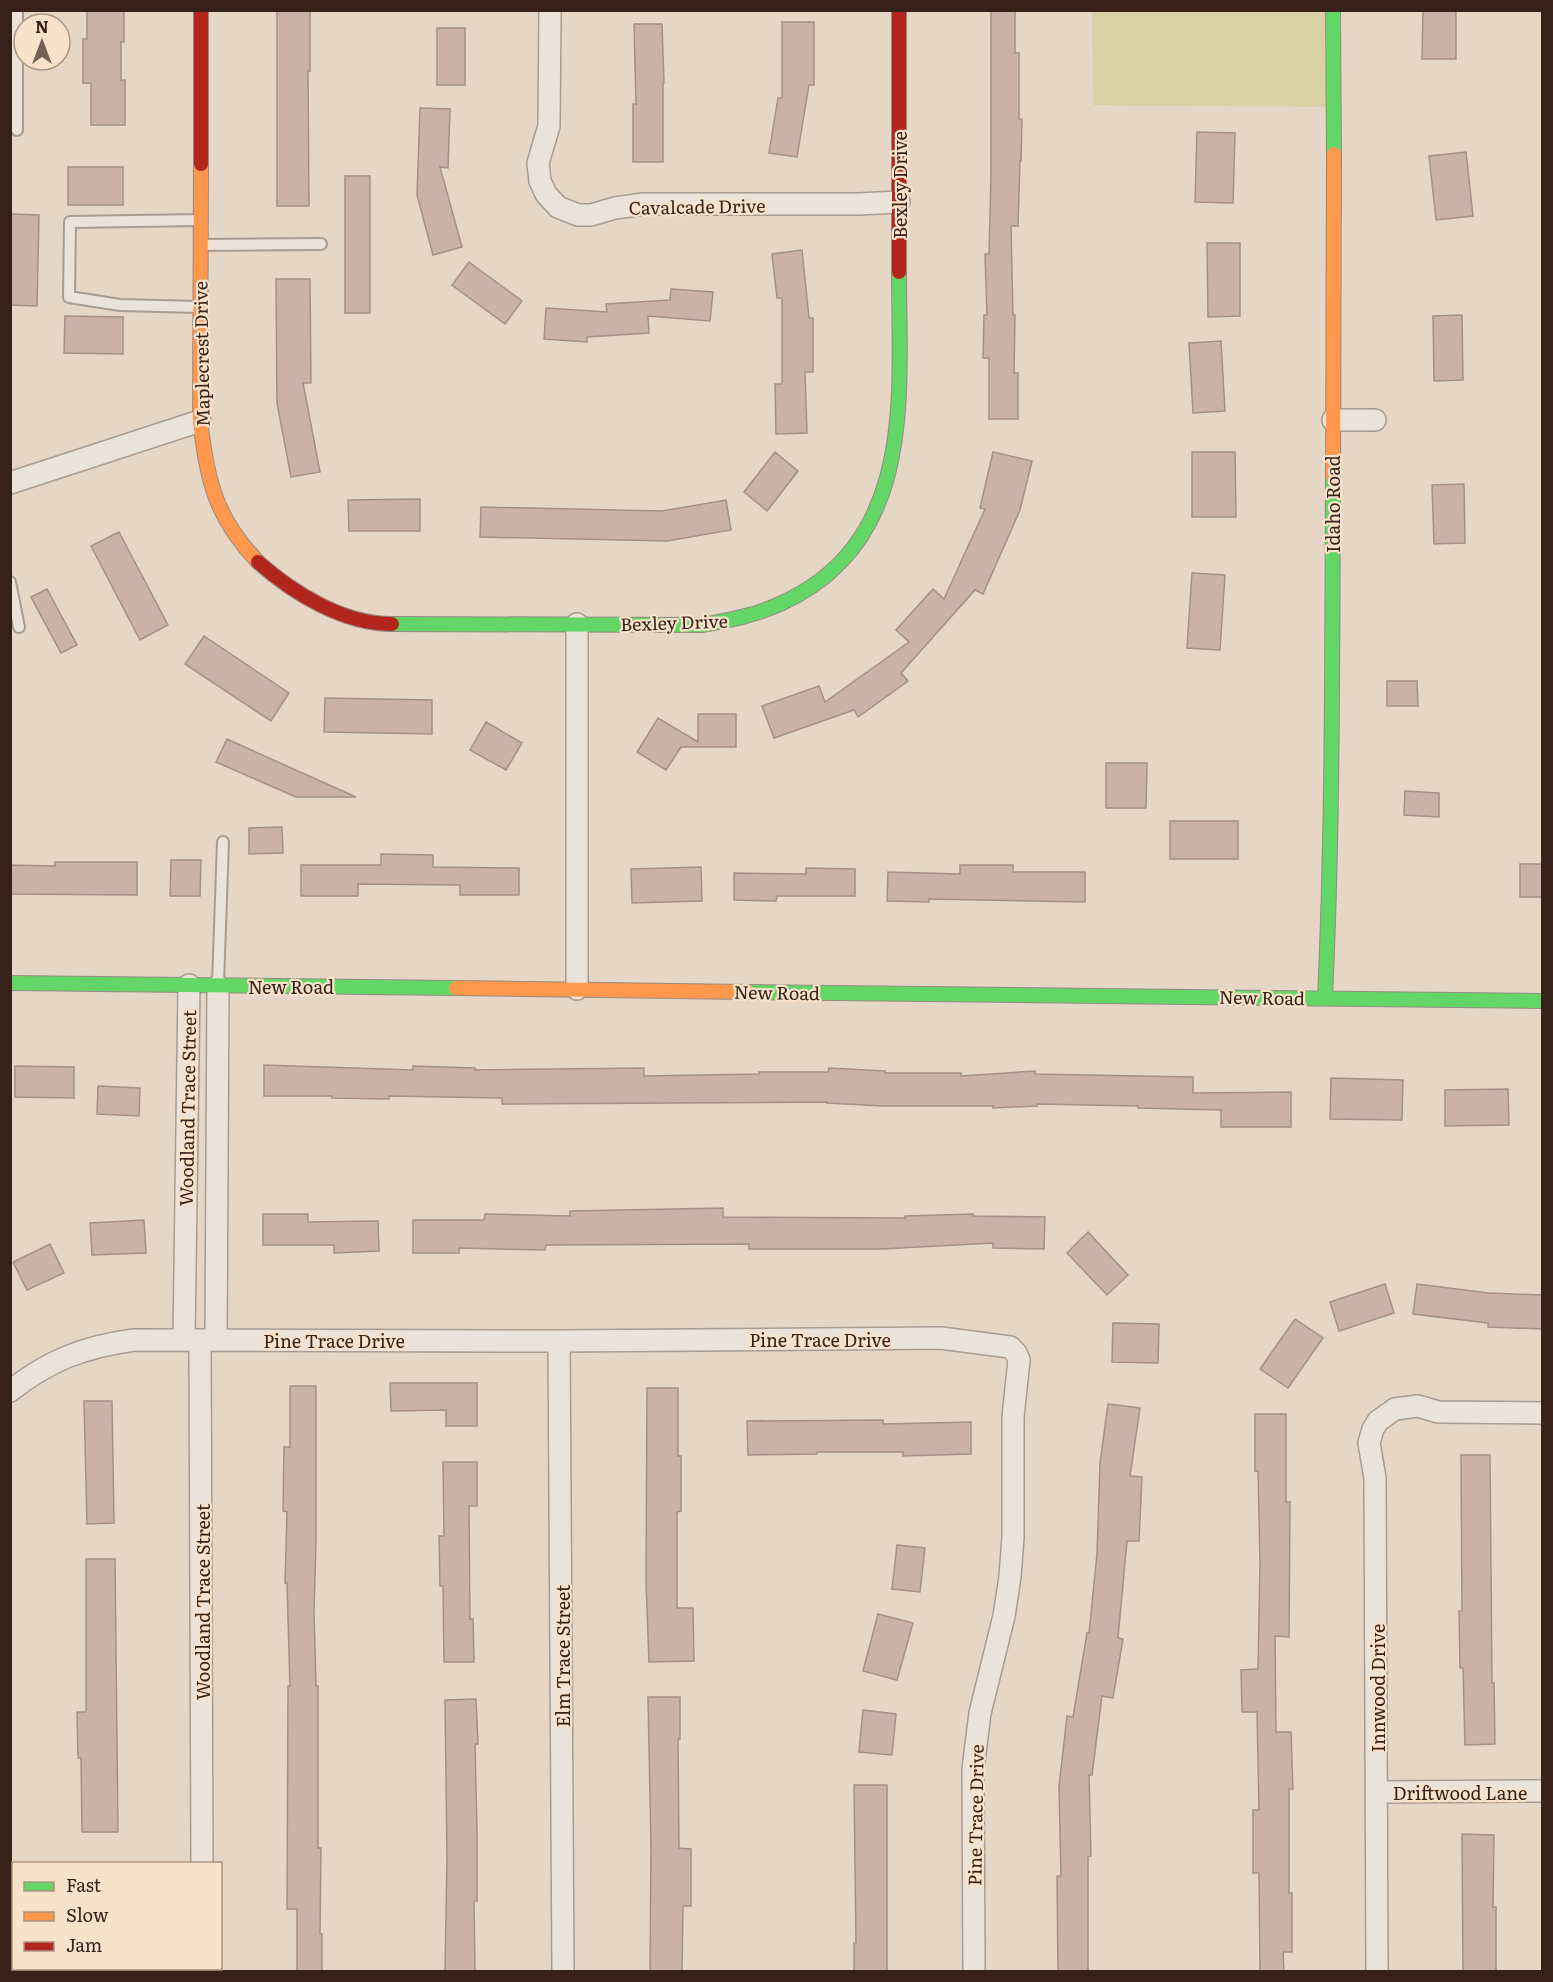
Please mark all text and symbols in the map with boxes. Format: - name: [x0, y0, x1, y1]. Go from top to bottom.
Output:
- north arrow: [12, 12, 72, 72]
- text: N: [35, 14, 49, 38]
- street label: Bexley Drive: [886, 131, 913, 239]
- street label: Cavalcade Drive: [628, 191, 766, 221]
- street label: Maplecrest Drive: [186, 281, 216, 427]
- street label: Idaho Road: [1319, 455, 1346, 553]
- street label: Bexley Drive: [620, 607, 728, 637]
- street label: New Road: [248, 973, 334, 1000]
- street label: New Road: [734, 978, 820, 1006]
- street label: New Road: [1219, 983, 1305, 1011]
- street label: Woodland Trace Street: [172, 1009, 202, 1206]
- street label: Pine Trace Drive: [749, 1326, 891, 1353]
- street label: Pine Trace Drive: [263, 1327, 405, 1354]
- street label: Woodland Trace Street: [189, 1503, 216, 1700]
- street label: Elm Trace Street: [549, 1584, 576, 1727]
- street label: Innwood Drive: [1364, 1624, 1391, 1752]
- street label: Pine Trace Drive: [960, 1744, 990, 1886]
- street label: Driftwood Lane: [1393, 1779, 1527, 1806]
- legend: [12, 1862, 222, 1970]
- text: Fast: [66, 1871, 102, 1898]
- text: Slow: [66, 1901, 109, 1928]
- text: Jam: [66, 1931, 102, 1958]

